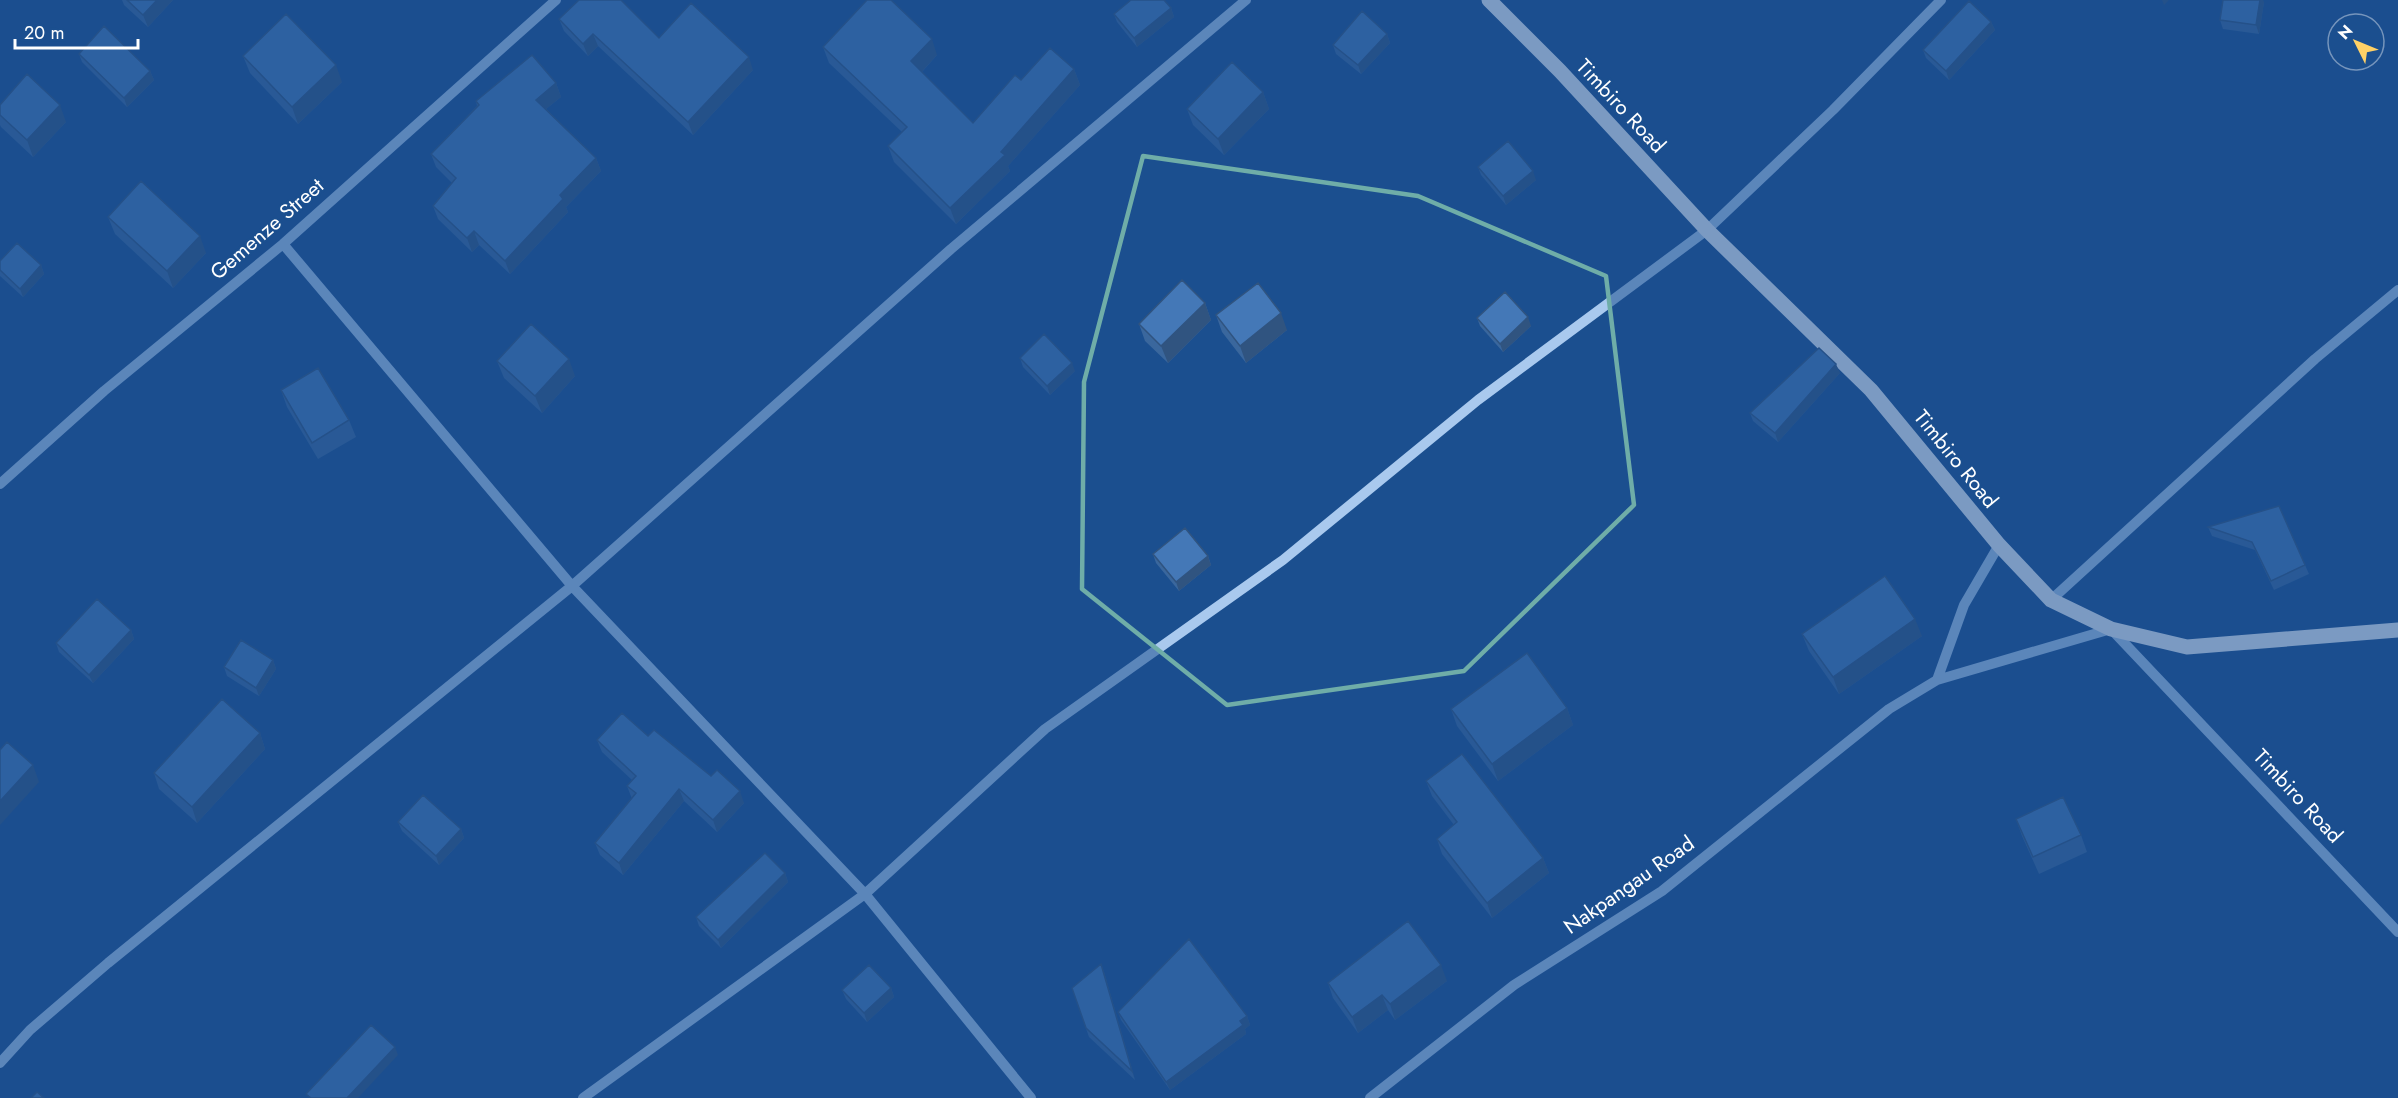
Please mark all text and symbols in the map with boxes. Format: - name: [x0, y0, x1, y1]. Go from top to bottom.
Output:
- scale bar: [15, 12, 138, 50]
- north arrow: [2326, 12, 2386, 72]
- text: 20 m: [24, 20, 64, 46]
- text: N: [2333, 20, 2358, 45]
- street label: Timbiro Road: [1569, 52, 1673, 160]
- street label: Gemenze Street: [204, 171, 330, 287]
- street label: Timbiro Road: [1907, 403, 2005, 515]
- street label: Timbiro Road: [2246, 742, 2350, 850]
- street label: Nakpangau Road: [1558, 829, 1700, 941]

